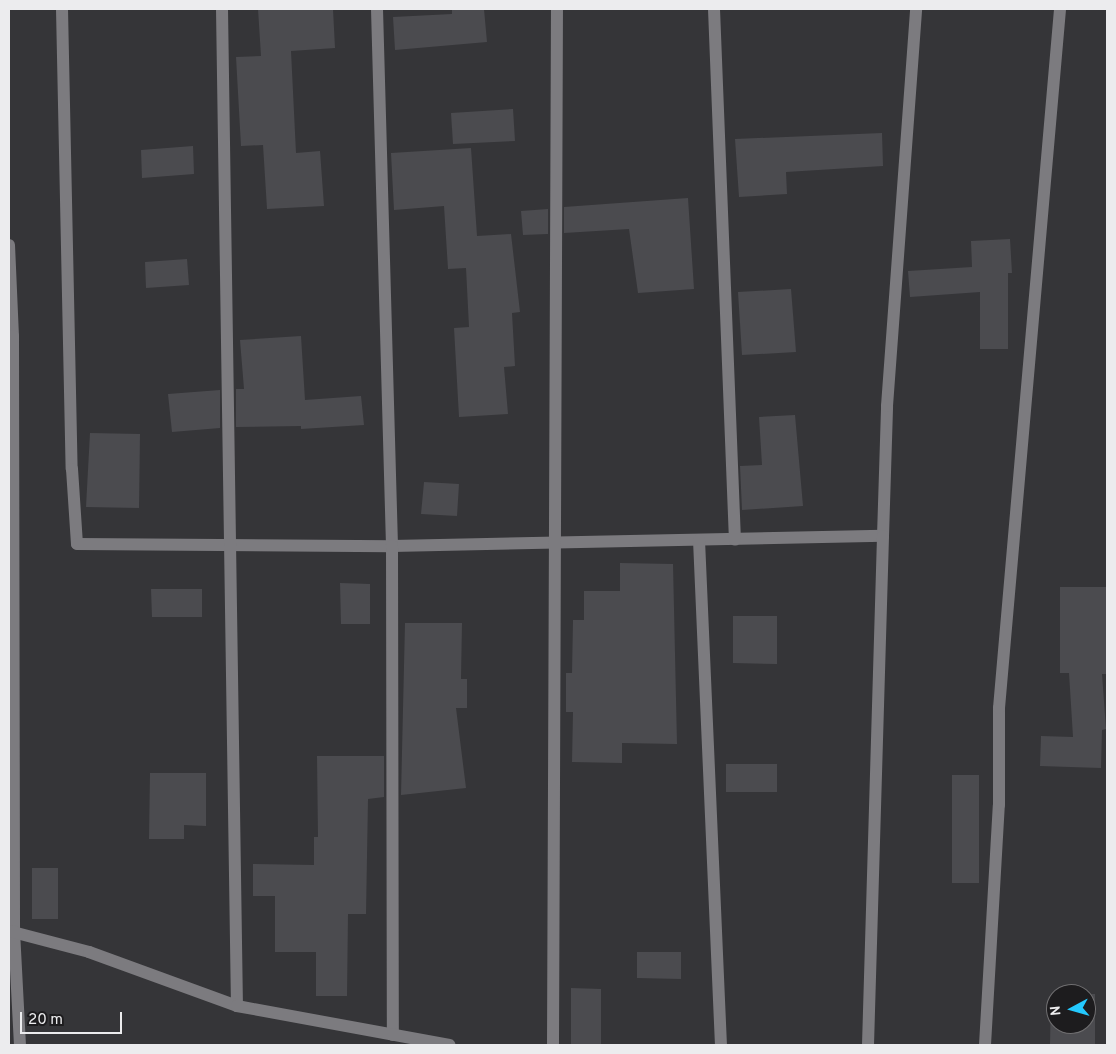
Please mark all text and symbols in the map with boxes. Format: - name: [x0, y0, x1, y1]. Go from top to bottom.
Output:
- north arrow: [1046, 984, 1096, 1034]
- scale bar: [22, 1002, 125, 1034]
- text: N: [1048, 1005, 1066, 1016]
- text: 20 m: [28, 1011, 63, 1030]

